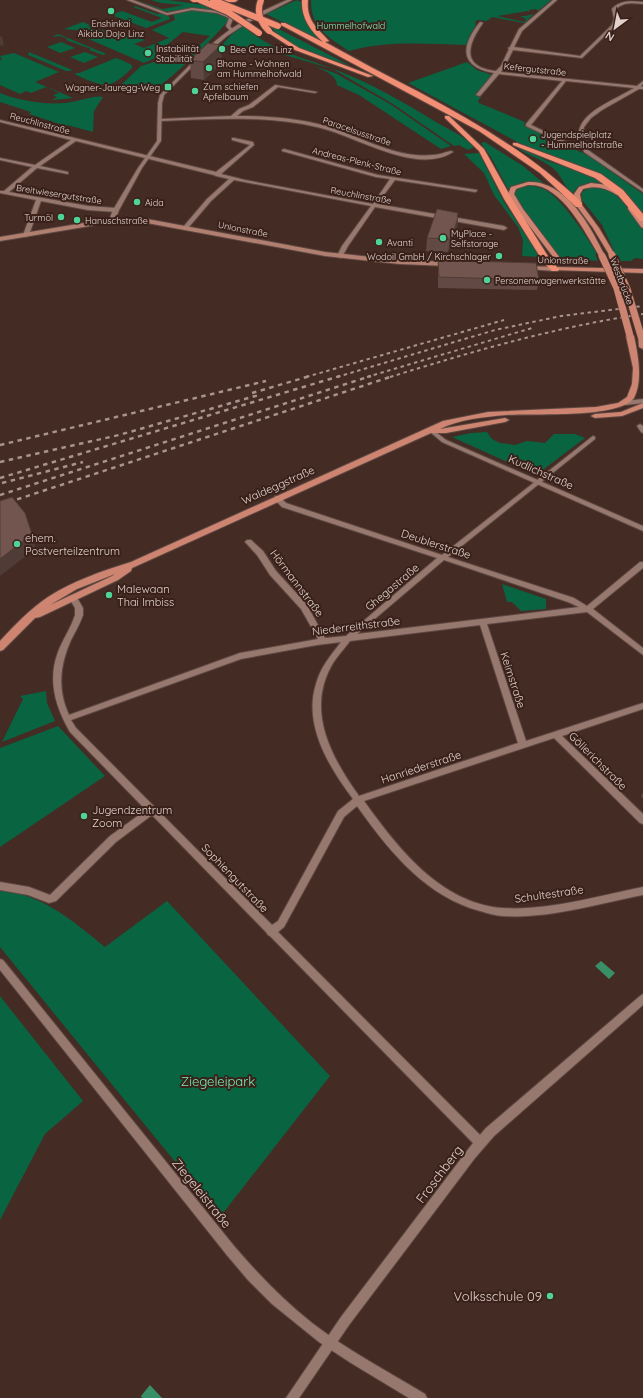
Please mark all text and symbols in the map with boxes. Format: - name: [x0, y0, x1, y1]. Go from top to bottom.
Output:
- marker: Enshinkai Aikido Dojo Linz: [106, 6, 116, 16]
- north arrow: [595, 8, 635, 48]
- place label: Enshinkai Aikido Dojo Linz: [78, 18, 144, 39]
- park label: Hummelhofwald: [317, 20, 385, 31]
- text: N: [603, 28, 617, 45]
- place label: Instabilität Stabilität: [156, 43, 199, 64]
- marker: Bee Green Linz: [217, 44, 227, 54]
- place label: Bee Green Linz: [230, 44, 292, 55]
- marker: Instabilität Stabilität: [143, 48, 153, 58]
- place label: Bhome - Wohnen am Hummelhofwald: [217, 58, 302, 79]
- street label: Kefergutstraße: [503, 60, 567, 78]
- marker: Bhome - Wohnen am Hummelhofwald: [204, 63, 214, 73]
- place label: Zum schiefen Apfelbaum: [203, 81, 259, 102]
- place label: Wagner-Jauregg-Weg: [65, 82, 160, 93]
- marker: Wagner-Jauregg-Weg: [163, 82, 173, 92]
- marker: Zum schiefen Apfelbaum: [190, 86, 200, 96]
- street label: Reuchlinstraße: [9, 110, 71, 136]
- street label: Paracelsusstraße: [321, 114, 393, 148]
- place label: Jugendspielplatz - Hummelhofstraße: [541, 129, 623, 150]
- marker: Jugendspielplatz - Hummelhofstraße: [528, 134, 538, 144]
- street label: Andreas-Plenk-Straße: [311, 145, 403, 177]
- street label: Breitwiesergutstraße: [15, 182, 103, 206]
- street label: Reuchlinstraße: [330, 184, 392, 206]
- marker: Aida: [132, 197, 142, 207]
- place label: Aida: [145, 197, 164, 208]
- place label: Turmöl: [24, 212, 53, 223]
- marker: Turmöl: [56, 212, 66, 222]
- marker: Hanuschstraße: [72, 215, 82, 225]
- place label: Hanuschstraße: [85, 215, 148, 226]
- street label: Unionstraße: [217, 219, 269, 239]
- place label: MyPlace - Selfstorage: [451, 228, 498, 249]
- marker: MyPlace - Selfstorage: [438, 233, 448, 243]
- marker: Avanti: [374, 237, 384, 247]
- place label: Avanti: [387, 237, 413, 248]
- place label: Wodoil GmbH / Kirchschlager: [367, 251, 492, 262]
- marker: Wodoil GmbH / Kirchschlager: [494, 251, 504, 261]
- street label: Unionstraße: [538, 254, 588, 266]
- street label: Westbrücke: [608, 256, 636, 306]
- marker: Personenwagenwerkstätte: [482, 275, 492, 285]
- place label: Personenwagenwerkstätte: [495, 275, 606, 286]
- street label: Kudlichstraße: [506, 451, 576, 493]
- street label: Waldeggstraße: [239, 463, 317, 507]
- street label: Deublerstraße: [399, 526, 473, 562]
- place label: ehem. Postverteilzentrum: [25, 531, 120, 558]
- marker: ehem. Postverteilzentrum: [12, 539, 22, 549]
- street label: Hörmannstraße: [267, 547, 327, 619]
- street label: Ghegastraße: [362, 560, 422, 614]
- place label: Malewaan Thai Imbiss: [117, 582, 174, 609]
- marker: Malewaan Thai Imbiss: [104, 590, 114, 600]
- street label: Niederreithstraße: [311, 614, 401, 638]
- street label: Keimstraße: [497, 650, 529, 710]
- street label: Göllerichstraße: [566, 729, 630, 793]
- street label: Hanriederstraße: [379, 747, 463, 787]
- place label: Jugendzentrum Zoom: [92, 803, 172, 830]
- marker: Jugendzentrum Zoom: [79, 811, 89, 821]
- street label: Sophiengutstraße: [199, 841, 271, 915]
- street label: Schultestraße: [514, 882, 584, 906]
- park label: Ziegeleipark: [181, 1073, 255, 1089]
- street label: Froschberg: [412, 1142, 466, 1206]
- street label: Ziegeleistraße: [169, 1155, 235, 1231]
- place label: Volksschule 09: [453, 1288, 542, 1304]
- marker: Volksschule 09: [545, 1291, 555, 1301]

